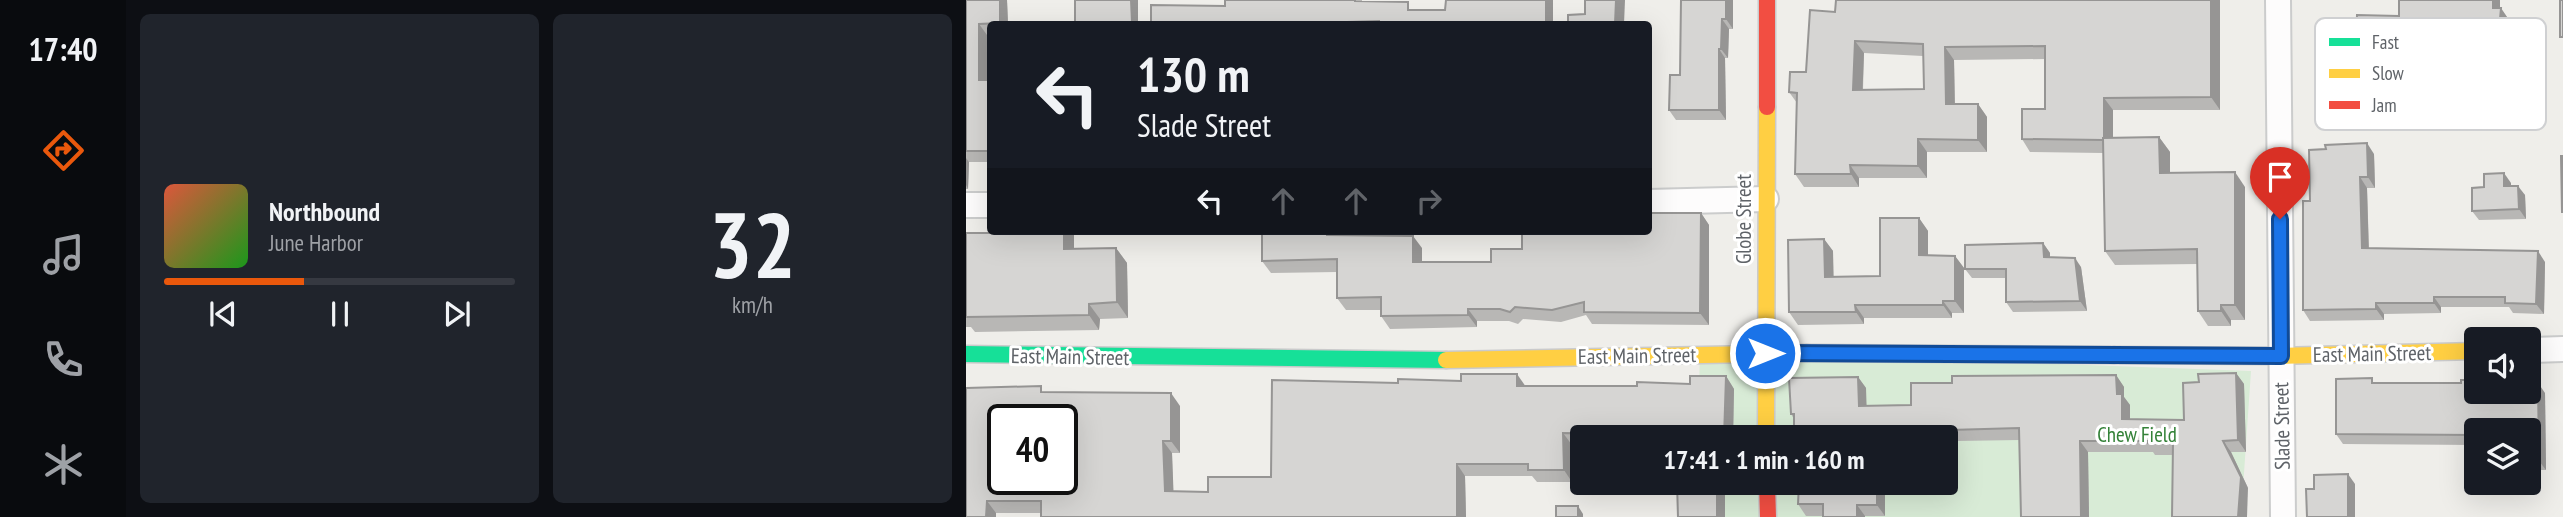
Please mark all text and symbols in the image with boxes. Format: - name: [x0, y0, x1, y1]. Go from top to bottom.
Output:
- legend: [2315, 18, 2546, 130]
- text: 17:40: [28, 28, 98, 70]
- text: Fast: [2372, 30, 2400, 54]
- text: 130 m: [1137, 42, 1250, 106]
- icon: left: [1022, 49, 1113, 140]
- text: Slow: [2372, 61, 2405, 85]
- text: Jam: [2371, 93, 2397, 117]
- text: Slade Street: [1137, 104, 1271, 146]
- icon: directions: [39, 126, 88, 175]
- pin: [2250, 147, 2310, 219]
- icon: arrive: [2261, 158, 2299, 196]
- street label: Globe Street: [1730, 174, 1757, 264]
- icon: left: [1191, 182, 1229, 220]
- icon: ahead: [1264, 182, 1302, 220]
- icon: ahead: [1337, 182, 1375, 220]
- icon: right: [1410, 182, 1448, 220]
- text: 32: [709, 185, 796, 303]
- text: Northbound: [269, 195, 380, 228]
- text: June Harbor: [269, 228, 363, 257]
- icon: music: [39, 230, 88, 279]
- text: km/h: [732, 290, 773, 319]
- icon: previous: [204, 295, 242, 333]
- icon: pause: [321, 295, 359, 333]
- icon: next: [438, 295, 476, 333]
- position arrow: [1728, 316, 1802, 390]
- map controls: [2464, 327, 2541, 495]
- button: sound: [2464, 327, 2541, 404]
- icon: phone: [39, 335, 88, 384]
- street label: East Main Street: [2313, 339, 2432, 368]
- street label: East Main Street: [1578, 341, 1697, 370]
- street label: East Main Street: [1011, 342, 1130, 371]
- street label: Slade Street: [2267, 382, 2296, 470]
- speed limit sign: 40: [987, 404, 1078, 495]
- button: layers: [2464, 418, 2541, 495]
- park label: Chew Field: [2097, 421, 2177, 448]
- icon: climate: [39, 440, 88, 489]
- text: 17:41 · 1 min · 160 m: [1664, 443, 1864, 476]

